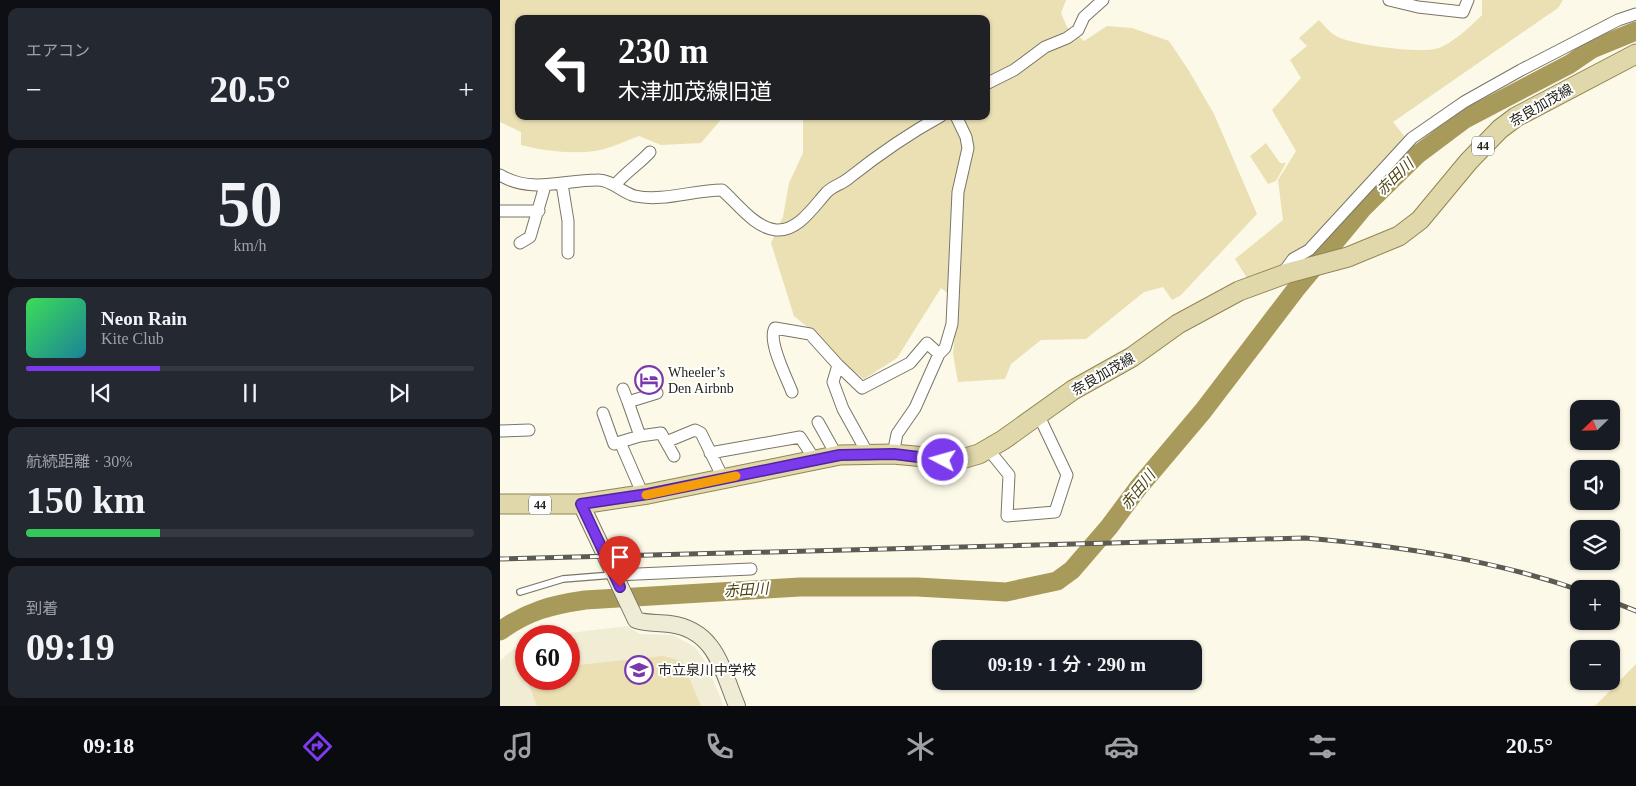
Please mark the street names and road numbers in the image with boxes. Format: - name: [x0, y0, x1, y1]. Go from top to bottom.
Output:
- street label: 奈良加茂線: [1507, 81, 1575, 129]
- road number: 44: [1472, 136, 1494, 156]
- street label: 奈良加茂線: [1069, 350, 1137, 398]
- road number: 44: [529, 496, 551, 514]

